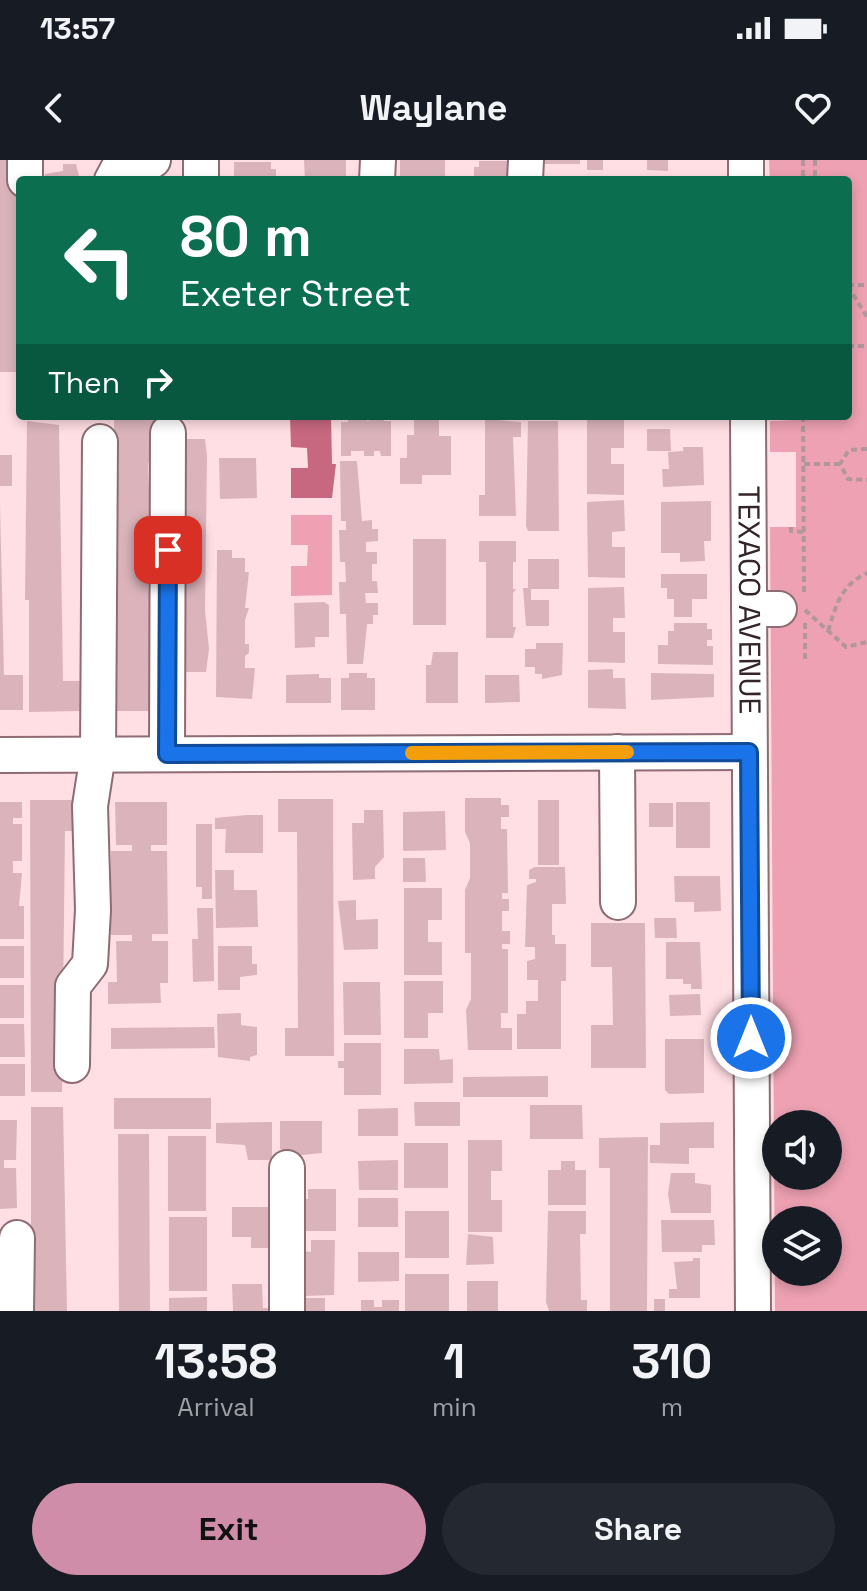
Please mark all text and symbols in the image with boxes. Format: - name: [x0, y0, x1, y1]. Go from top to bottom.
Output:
- text: 13:57: [40, 9, 115, 48]
- text: Waylane: [360, 85, 507, 131]
- icon: back: [32, 86, 76, 130]
- icon: heart: [791, 86, 835, 130]
- text: 80 m: [180, 201, 312, 272]
- icon: left: [48, 208, 152, 312]
- text: Exeter Street: [180, 271, 411, 317]
- icon: right: [136, 360, 180, 404]
- text: Then: [48, 363, 120, 402]
- street label: TEXACO AVENUE: [729, 486, 770, 714]
- pin: [134, 516, 202, 584]
- icon: arrive: [146, 528, 190, 572]
- position arrow: [709, 996, 793, 1080]
- map controls: [762, 1110, 842, 1286]
- button: sound: [762, 1110, 842, 1190]
- button: layers: [762, 1206, 842, 1286]
- text: 13:58: [155, 1331, 277, 1392]
- text: 1: [443, 1331, 465, 1392]
- text: 310: [631, 1331, 712, 1392]
- text: Arrival: [177, 1390, 255, 1424]
- text: min: [432, 1390, 477, 1424]
- text: m: [661, 1390, 683, 1424]
- button: Exit: [32, 1483, 426, 1575]
- button: Share: [442, 1483, 835, 1575]

